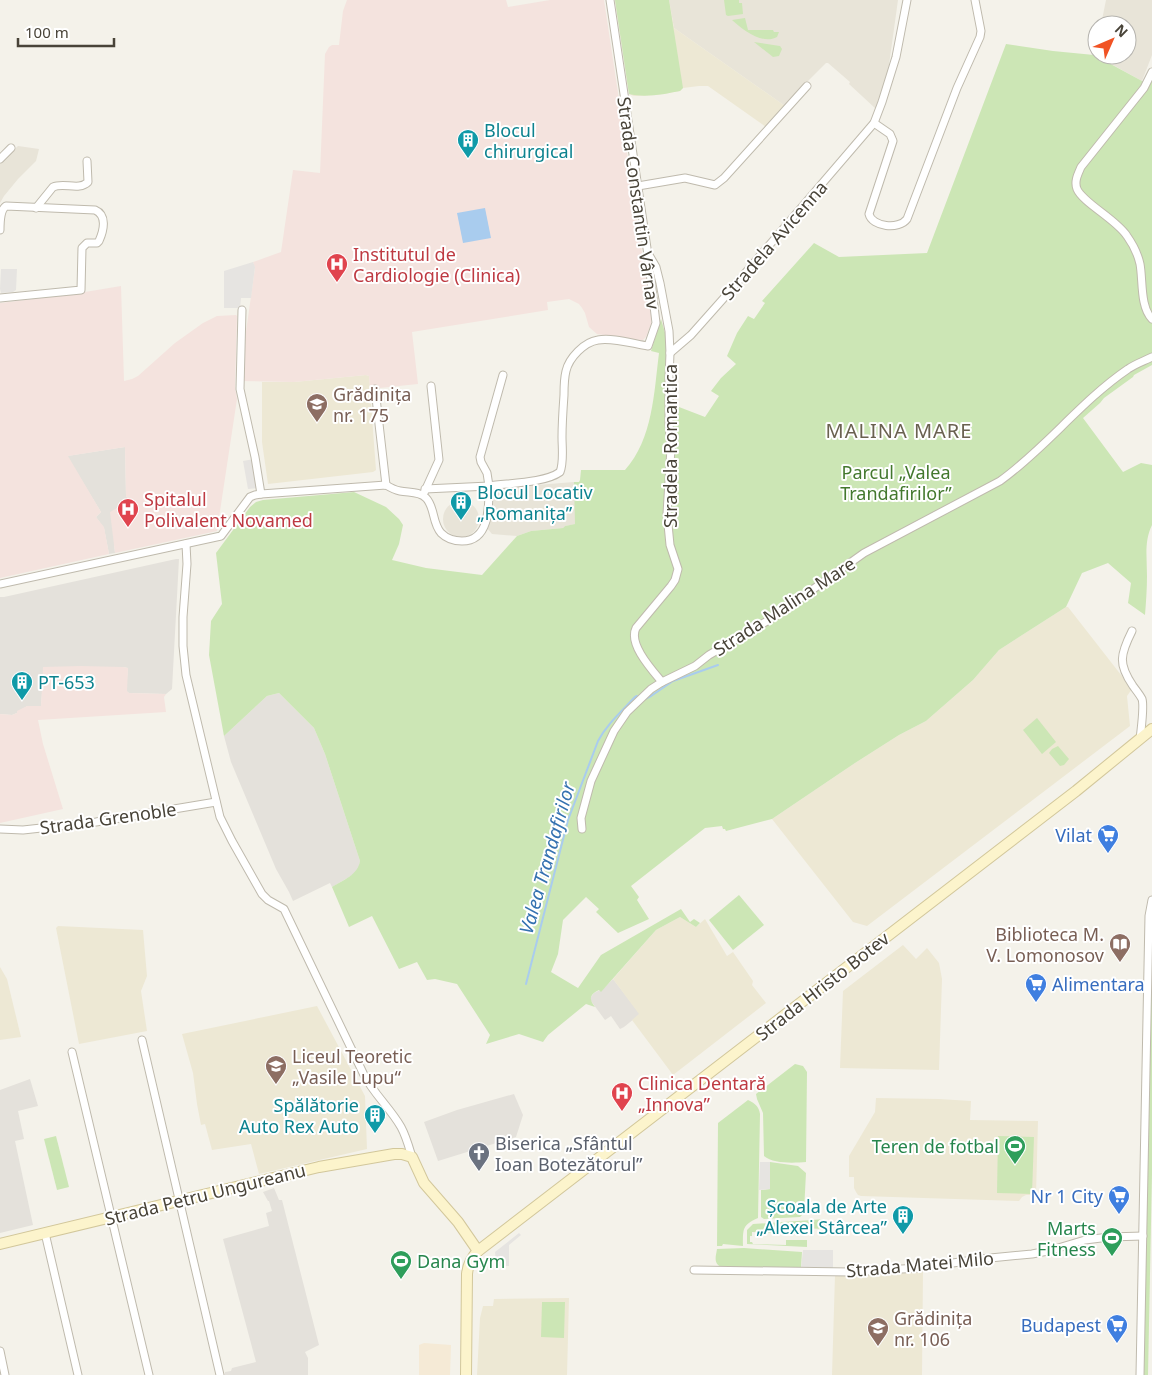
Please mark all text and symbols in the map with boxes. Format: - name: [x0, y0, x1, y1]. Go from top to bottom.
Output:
- scale bar: [18, 15, 114, 47]
- north arrow: [1087, 15, 1137, 65]
- text: N: [1111, 20, 1132, 41]
- text: 100 m: [25, 22, 69, 42]
- street label: Strada Constantin Vârnav: [612, 95, 666, 312]
- place label: Blocul chirurgical: [484, 118, 573, 163]
- building icon: Blocul chirurgical: [456, 128, 480, 159]
- street label: Stradela Avicenna: [716, 175, 832, 305]
- place label: Institutul de Cardiologie (Clinica): [353, 242, 520, 287]
- hospital icon: Institutul de Cardiologie (Clinica): [325, 252, 349, 283]
- street label: Stradela Romantica: [658, 364, 682, 528]
- place label: Grădinița nr. 175: [333, 382, 411, 427]
- school or university icon: Grădinița nr. 175: [305, 392, 329, 423]
- district label: MALINA MARE: [826, 417, 972, 444]
- park label: Parcul „Valea Trandafirilor”: [840, 460, 952, 505]
- place label: Blocul Locativ „Romanița”: [477, 480, 594, 525]
- place label: Spitalul Polivalent Novamed: [144, 487, 313, 532]
- building icon: Blocul Locativ „Romanița”: [449, 490, 473, 521]
- hospital icon: Spitalul Polivalent Novamed: [116, 497, 140, 528]
- street label: Strada Malina Mare: [708, 551, 860, 661]
- building icon: PT-653: [10, 670, 34, 701]
- place label: PT-653: [38, 670, 95, 694]
- water label: Valea Trandafirilor: [513, 778, 582, 937]
- street label: Strada Grenoble: [38, 797, 178, 839]
- place label: Vilat: [1055, 823, 1092, 847]
- supermarket icon: Vilat: [1096, 823, 1120, 854]
- place label: Biblioteca M. V. Lomonosov: [986, 922, 1105, 967]
- street label: Strada Hristo Botev: [750, 926, 894, 1046]
- library icon: Biblioteca M. V. Lomonosov: [1108, 932, 1132, 963]
- supermarket icon: Alimentara: [1024, 972, 1048, 1003]
- place label: Alimentara: [1052, 972, 1145, 996]
- place label: Liceul Teoretic „Vasile Lupu“: [292, 1044, 412, 1089]
- school or university icon: Liceul Teoretic „Vasile Lupu“: [264, 1054, 288, 1085]
- place label: Clinica Dentară „Innova”: [638, 1071, 766, 1116]
- hospital icon: Clinica Dentară „Innova”: [610, 1081, 634, 1112]
- place label: Spălătorie Auto Rex Auto: [239, 1093, 359, 1138]
- building icon: Spălătorie Auto Rex Auto: [363, 1103, 387, 1134]
- place label: Biserica „Sfântul Ioan Botezătorul”: [495, 1131, 643, 1176]
- place label: Teren de fotbal: [872, 1134, 999, 1158]
- sports icon: Teren de fotbal: [1003, 1134, 1027, 1165]
- church icon: Biserica „Sfântul Ioan Botezătorul”: [467, 1141, 491, 1172]
- street label: Strada Petru Ungureanu: [102, 1157, 308, 1231]
- place label: Nr 1 City: [1031, 1184, 1104, 1208]
- supermarket icon: Nr 1 City: [1107, 1184, 1131, 1215]
- place label: Școala de Arte „Alexei Stârcea”: [756, 1194, 888, 1239]
- building icon: Școala de Arte „Alexei Stârcea”: [891, 1204, 915, 1235]
- place label: Marts Fitness: [1037, 1216, 1096, 1261]
- sports icon: Marts Fitness: [1100, 1226, 1124, 1257]
- street label: Strada Matei Milo: [845, 1246, 995, 1282]
- sports icon: Dana Gym: [389, 1249, 413, 1280]
- place label: Dana Gym: [417, 1249, 505, 1273]
- place label: Grădinița nr. 106: [894, 1306, 972, 1351]
- place label: Budapest: [1021, 1313, 1101, 1337]
- supermarket icon: Budapest: [1105, 1313, 1129, 1344]
- school or university icon: Grădinița nr. 106: [866, 1316, 890, 1347]

